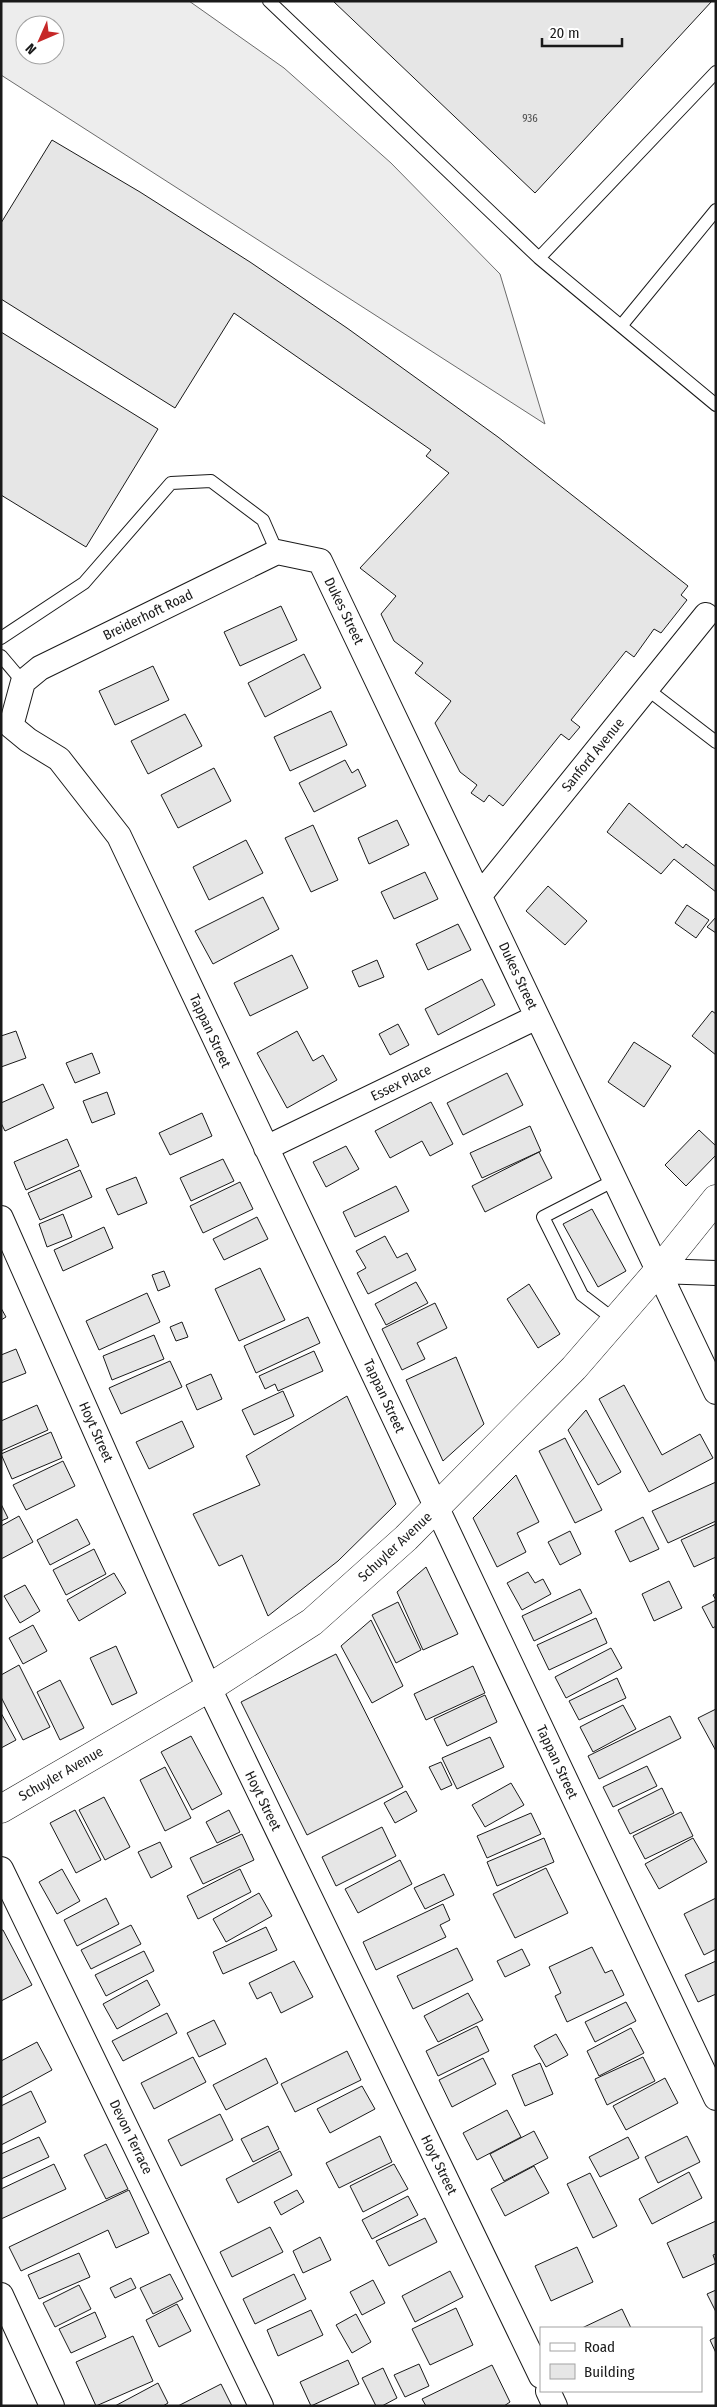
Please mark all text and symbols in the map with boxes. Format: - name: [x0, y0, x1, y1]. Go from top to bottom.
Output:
- north arrow: [15, 15, 65, 65]
- scale bar: [542, 15, 622, 47]
- text: 20 m: [550, 24, 580, 42]
- text: N: [22, 40, 40, 58]
- house number: 936: [522, 112, 538, 125]
- street label: Dukes Street: [320, 575, 368, 648]
- street label: Breiderhoft Road: [100, 586, 196, 644]
- street label: Sanford Avenue: [558, 715, 628, 795]
- street label: Dukes Street: [495, 940, 541, 1013]
- street label: Tappan Street: [186, 991, 235, 1071]
- street label: Essex Place: [368, 1061, 434, 1105]
- street label: Tappan Street: [360, 1356, 409, 1436]
- street label: Hoyt Street: [75, 1399, 117, 1465]
- street label: Schuyler Avenue: [355, 1508, 435, 1585]
- street label: Tappan Street: [533, 1722, 582, 1802]
- street label: Schuyler Avenue: [16, 1743, 106, 1805]
- street label: Hoyt Street: [241, 1768, 285, 1834]
- street label: Devon Terrace: [106, 2097, 156, 2177]
- street label: Hoyt Street: [417, 2132, 461, 2198]
- legend: [540, 2327, 702, 2392]
- text: Road: [584, 2338, 615, 2356]
- text: Building: [584, 2363, 635, 2381]

